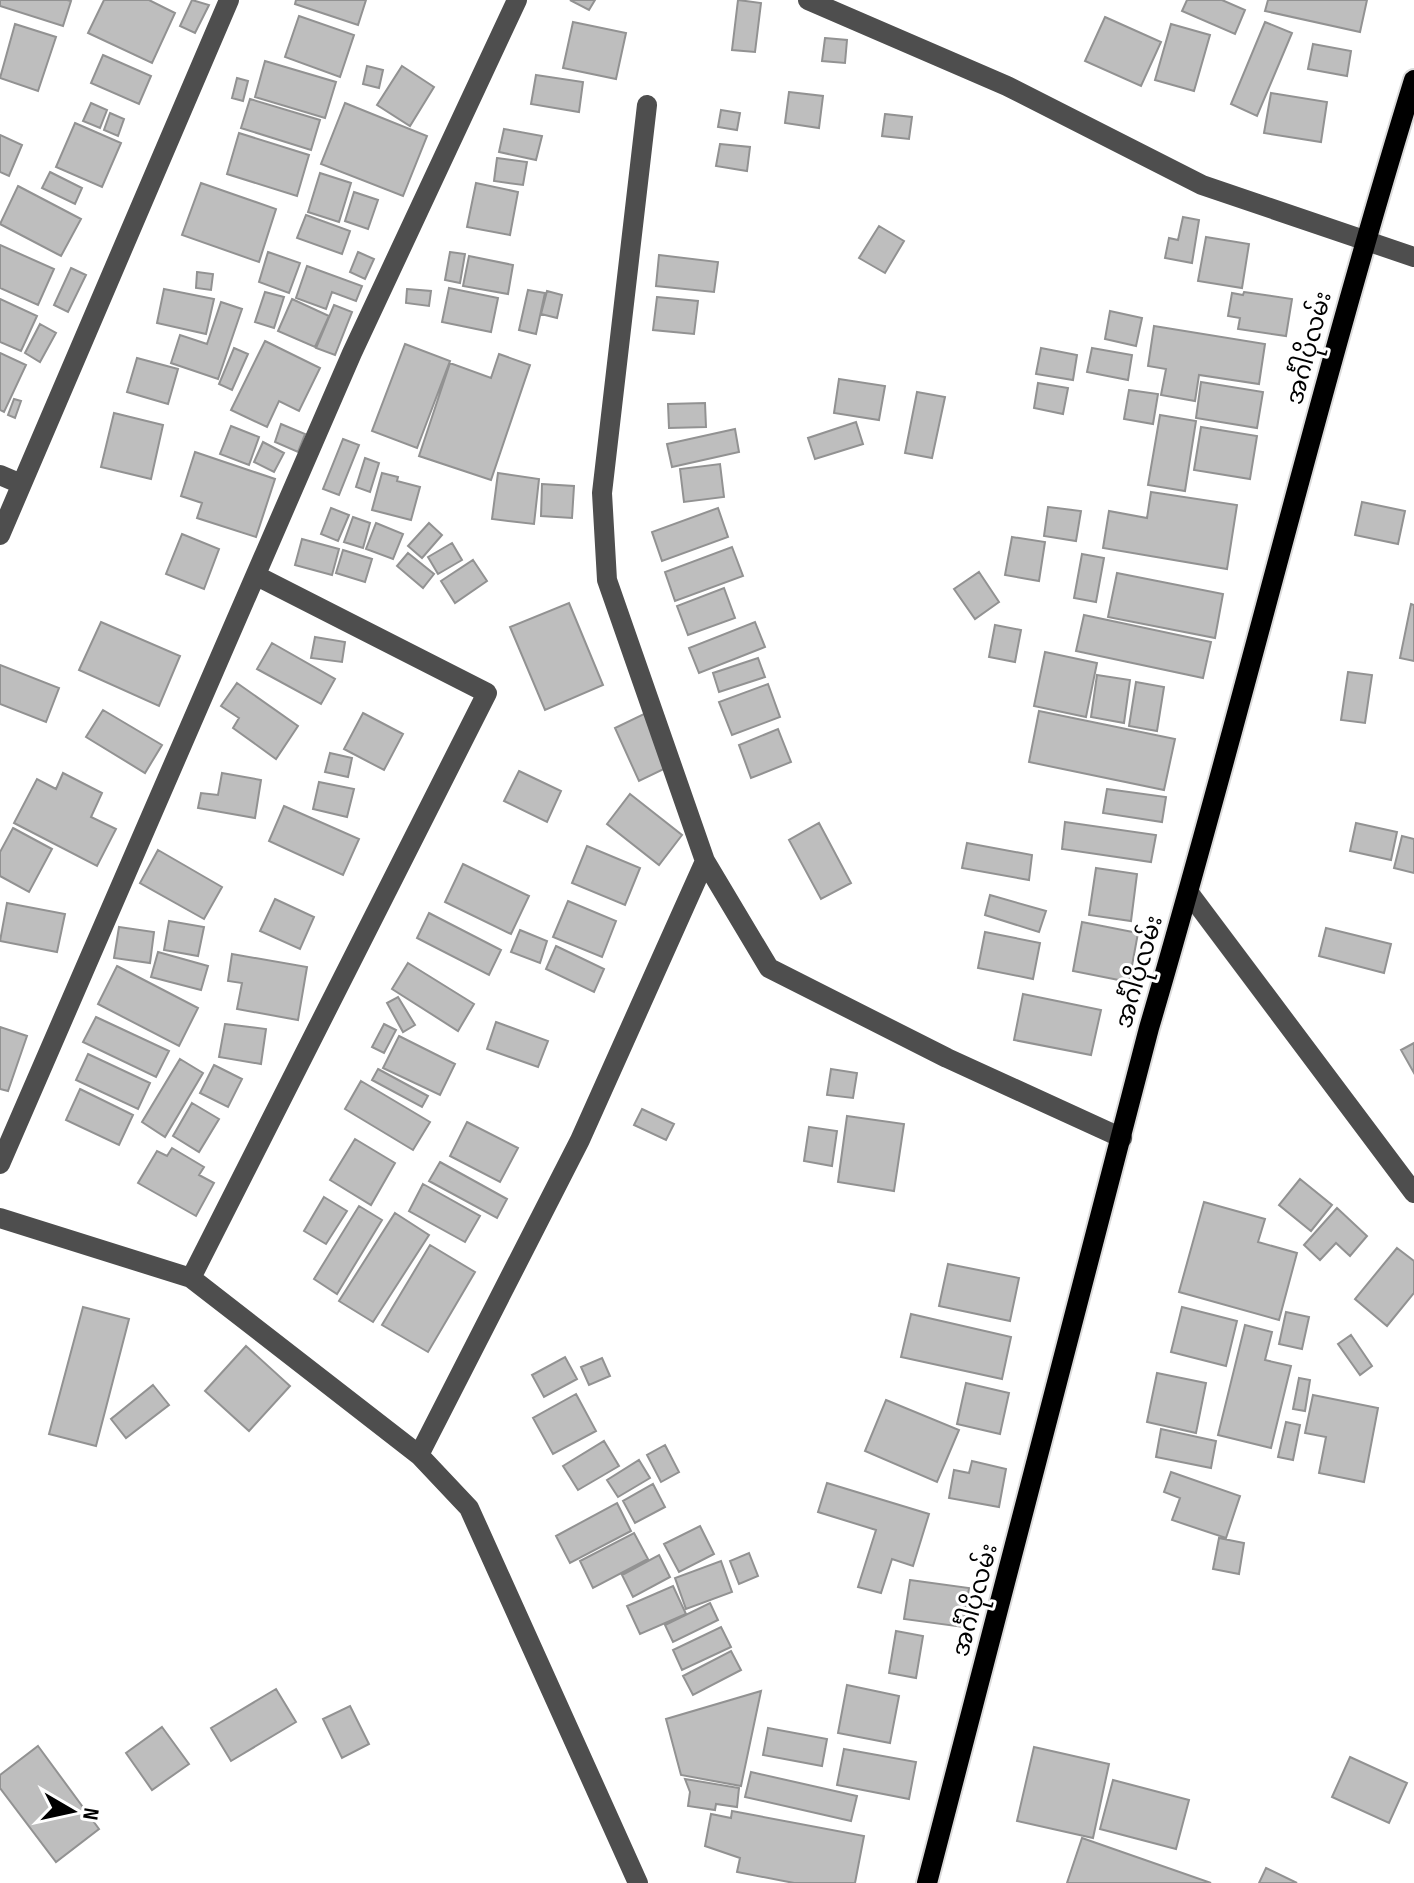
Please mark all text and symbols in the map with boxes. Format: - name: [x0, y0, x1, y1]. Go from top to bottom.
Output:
- street label: အင်္ဂါပိုလမ်း: [1278, 288, 1342, 409]
- street label: အင်္ဂါပိုလမ်း: [1107, 912, 1173, 1033]
- street label: အင်္ဂါပိုလမ်း: [944, 1540, 1008, 1661]
- north arrow: [32, 1771, 112, 1851]
- text: N: [76, 1806, 105, 1822]

